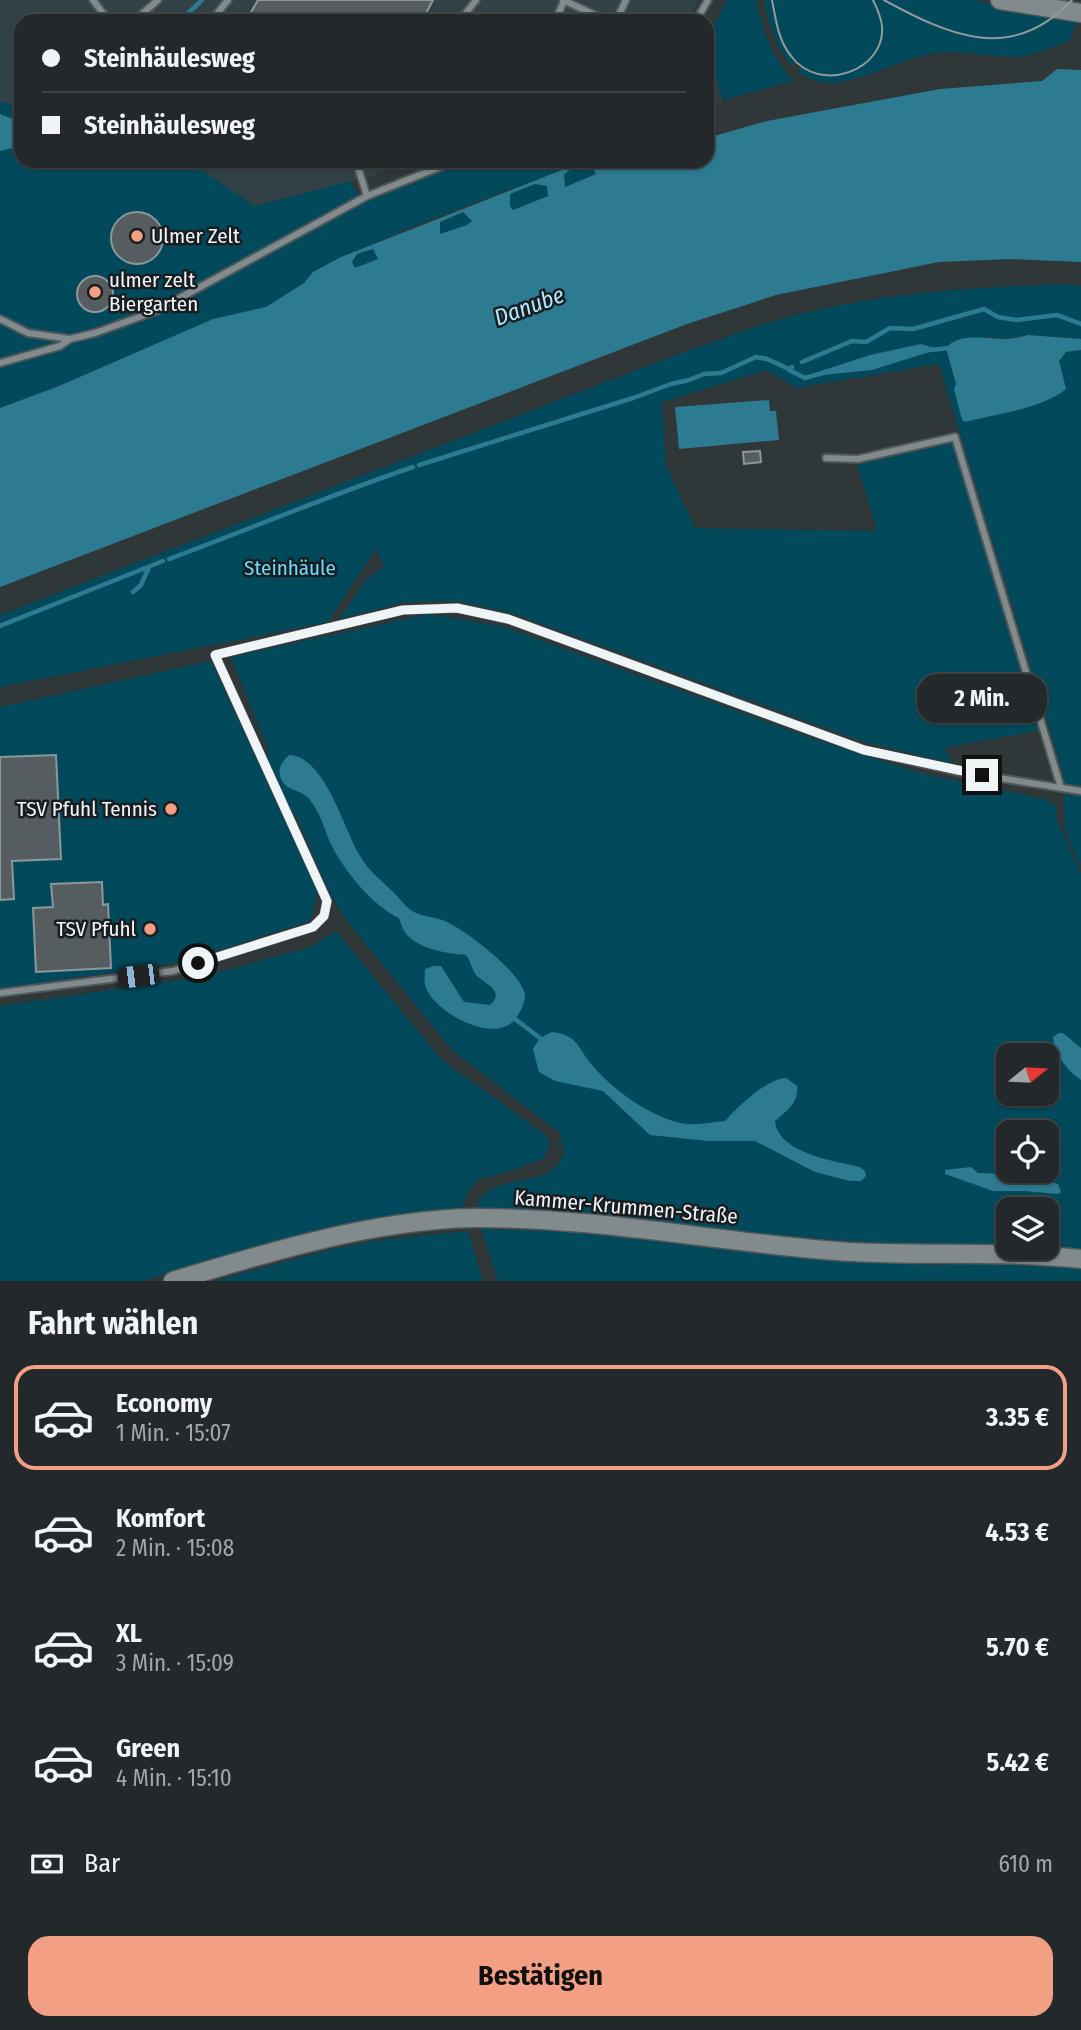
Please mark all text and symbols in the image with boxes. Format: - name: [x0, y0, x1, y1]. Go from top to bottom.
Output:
- text: Steinhäulesweg: [84, 43, 255, 74]
- text: Steinhäulesweg: [84, 110, 255, 141]
- place label: Ulmer Zelt: [151, 223, 240, 249]
- marker: Ulmer Zelt: [129, 228, 145, 244]
- place label: ulmer zelt Biergarten: [109, 267, 198, 317]
- water label: Danube: [490, 280, 568, 332]
- marker: ulmer zelt Biergarten: [87, 284, 103, 300]
- park label: Steinhäule: [244, 555, 336, 581]
- callout: 2 Min.: [917, 674, 1047, 722]
- text: 2 Min.: [954, 684, 1010, 712]
- route end: [966, 759, 998, 791]
- place label: TSV Pfuhl Tennis: [17, 796, 157, 822]
- marker: TSV Pfuhl Tennis: [163, 801, 179, 817]
- place label: TSV Pfuhl: [56, 916, 136, 942]
- marker: TSV Pfuhl: [142, 921, 158, 937]
- route start: [182, 947, 214, 979]
- car: [116, 963, 161, 989]
- north arrow: [996, 1043, 1059, 1106]
- map controls: [996, 1043, 1059, 1260]
- button: locate: [996, 1120, 1059, 1183]
- street label: Kammer-Krummen-Straße: [513, 1184, 739, 1230]
- button: layers: [996, 1197, 1059, 1260]
- text: Fahrt wählen: [28, 1304, 198, 1342]
- icon: car: [32, 1386, 95, 1449]
- text: Economy: [116, 1388, 212, 1419]
- text: 3.35 €: [986, 1402, 1049, 1433]
- text: 1 Min. · 15:07: [116, 1419, 231, 1447]
- icon: car: [32, 1501, 95, 1564]
- text: Komfort: [116, 1503, 205, 1534]
- text: 4.53 €: [985, 1517, 1049, 1548]
- text: 2 Min. · 15:08: [116, 1534, 234, 1562]
- icon: car: [32, 1616, 95, 1679]
- text: XL: [116, 1618, 142, 1649]
- text: 5.70 €: [986, 1632, 1049, 1663]
- text: 3 Min. · 15:09: [116, 1649, 234, 1677]
- icon: car: [32, 1731, 95, 1794]
- text: Green: [116, 1733, 180, 1764]
- text: 5.42 €: [986, 1747, 1049, 1778]
- text: 4 Min. · 15:10: [116, 1764, 232, 1792]
- icon: cash: [28, 1845, 66, 1883]
- text: Bar: [84, 1848, 120, 1879]
- text: 610 m: [999, 1850, 1053, 1878]
- button: Bestätigen: [28, 1936, 1053, 2016]

